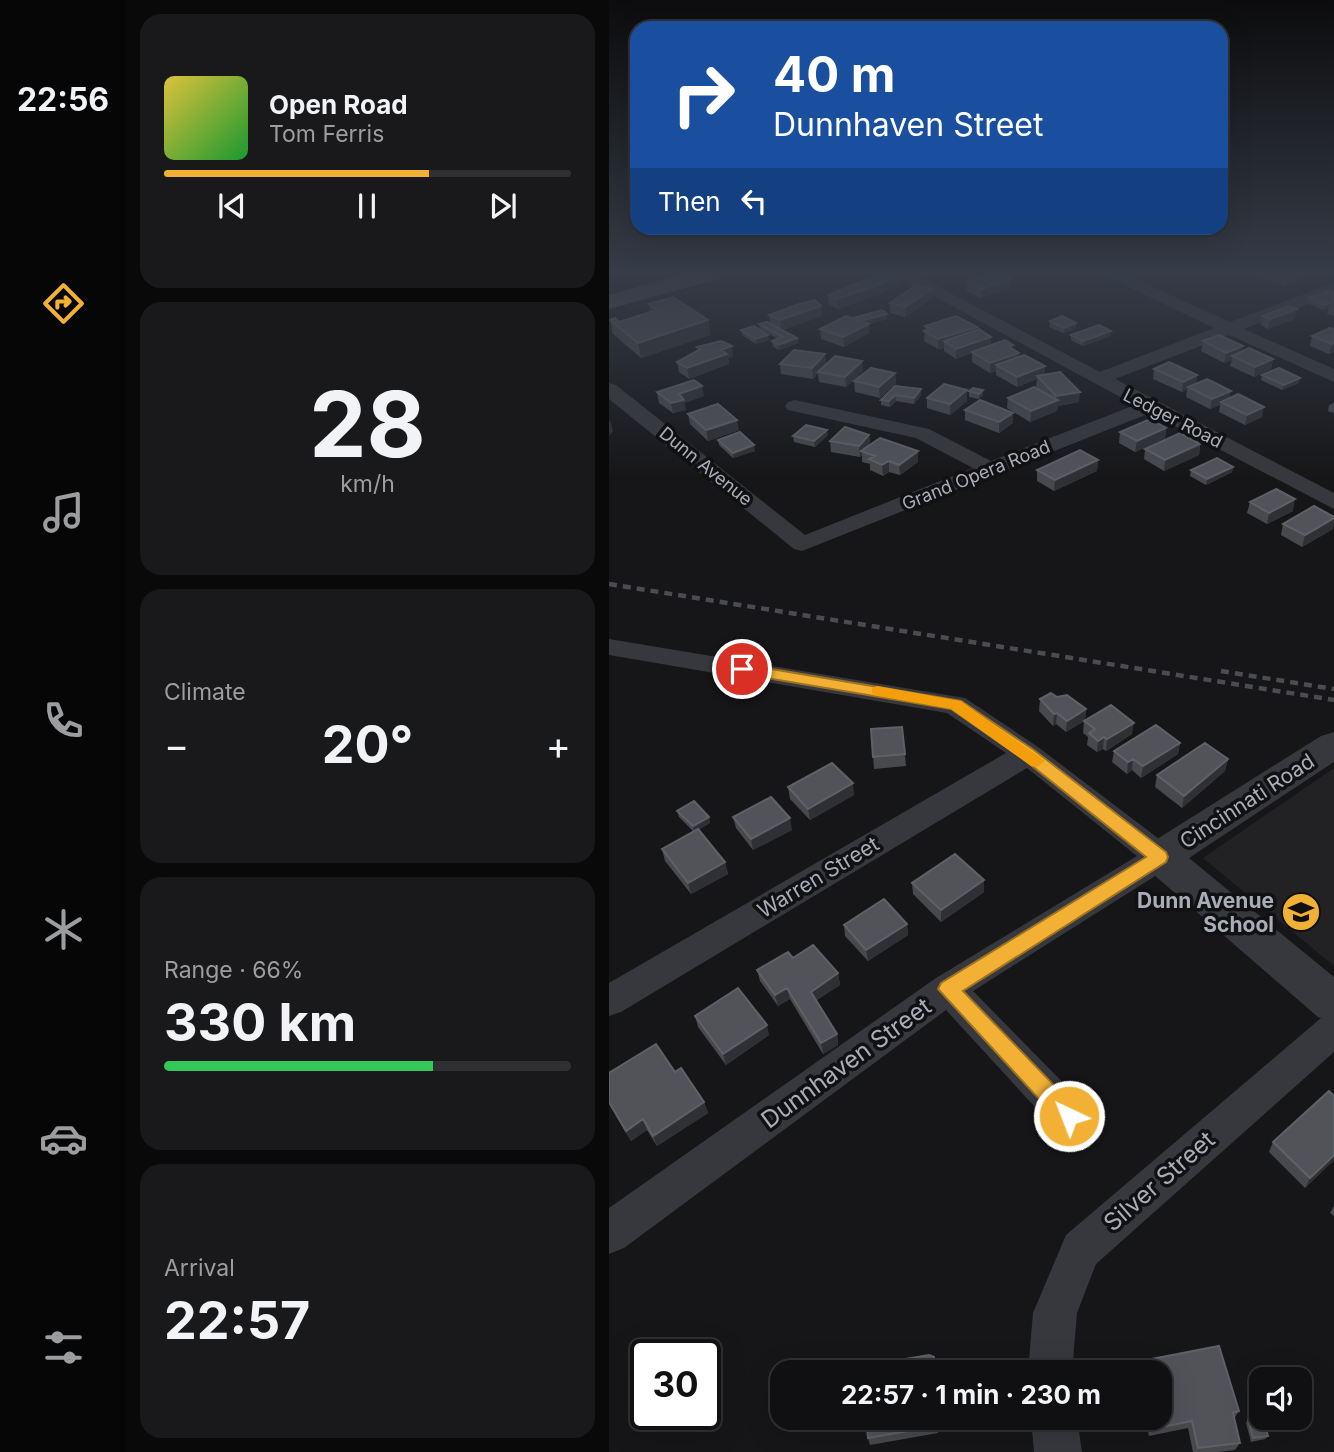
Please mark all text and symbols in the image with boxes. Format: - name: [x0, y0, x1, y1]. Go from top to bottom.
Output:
- text: 40 m: [773, 45, 896, 104]
- icon: right: [658, 49, 749, 140]
- text: 22:56: [17, 80, 109, 119]
- text: Open Road: [269, 89, 408, 120]
- text: Dunnhaven Street: [773, 105, 1043, 144]
- text: Tom Ferris: [269, 120, 384, 148]
- icon: left: [735, 182, 773, 220]
- text: Then: [658, 186, 721, 217]
- icon: previous: [213, 187, 251, 225]
- icon: pause: [348, 187, 386, 225]
- icon: next: [484, 187, 522, 225]
- icon: directions: [39, 279, 88, 328]
- text: 28: [309, 369, 426, 479]
- street label: Ledger Road: [1120, 384, 1226, 452]
- street label: Dunn Avenue: [655, 422, 757, 510]
- street label: Grand Opera Road: [899, 436, 1053, 514]
- text: km/h: [340, 470, 395, 498]
- icon: music: [39, 488, 88, 537]
- pin: [712, 639, 772, 699]
- icon: arrive: [723, 650, 761, 688]
- text: Climate: [164, 678, 246, 706]
- icon: phone: [39, 696, 88, 745]
- text: 20°: [322, 713, 413, 776]
- text: −: [164, 722, 189, 768]
- text: +: [546, 722, 571, 768]
- street label: Cincinnati Road: [1175, 748, 1319, 854]
- street label: Warren Street: [753, 831, 883, 923]
- place label: Dunn Avenue School: [1137, 888, 1274, 937]
- school or university icon: Dunn Avenue School: [1280, 891, 1322, 933]
- icon: climate: [39, 905, 88, 954]
- text: Range · 66%: [164, 956, 303, 984]
- text: 330 km: [164, 991, 356, 1054]
- street label: Dunnhaven Street: [755, 992, 937, 1134]
- position arrow: [1032, 1079, 1106, 1153]
- icon: car: [39, 1114, 88, 1163]
- street label: Silver Street: [1098, 1125, 1221, 1237]
- text: Arrival: [164, 1254, 235, 1282]
- text: 22:57: [164, 1289, 310, 1352]
- icon: filters: [39, 1323, 88, 1372]
- speed limit sign: 30: [630, 1339, 721, 1430]
- map controls: [1249, 1367, 1312, 1430]
- button: sound: [1249, 1367, 1312, 1430]
- text: 22:57 · 1 min · 230 m: [841, 1379, 1101, 1410]

